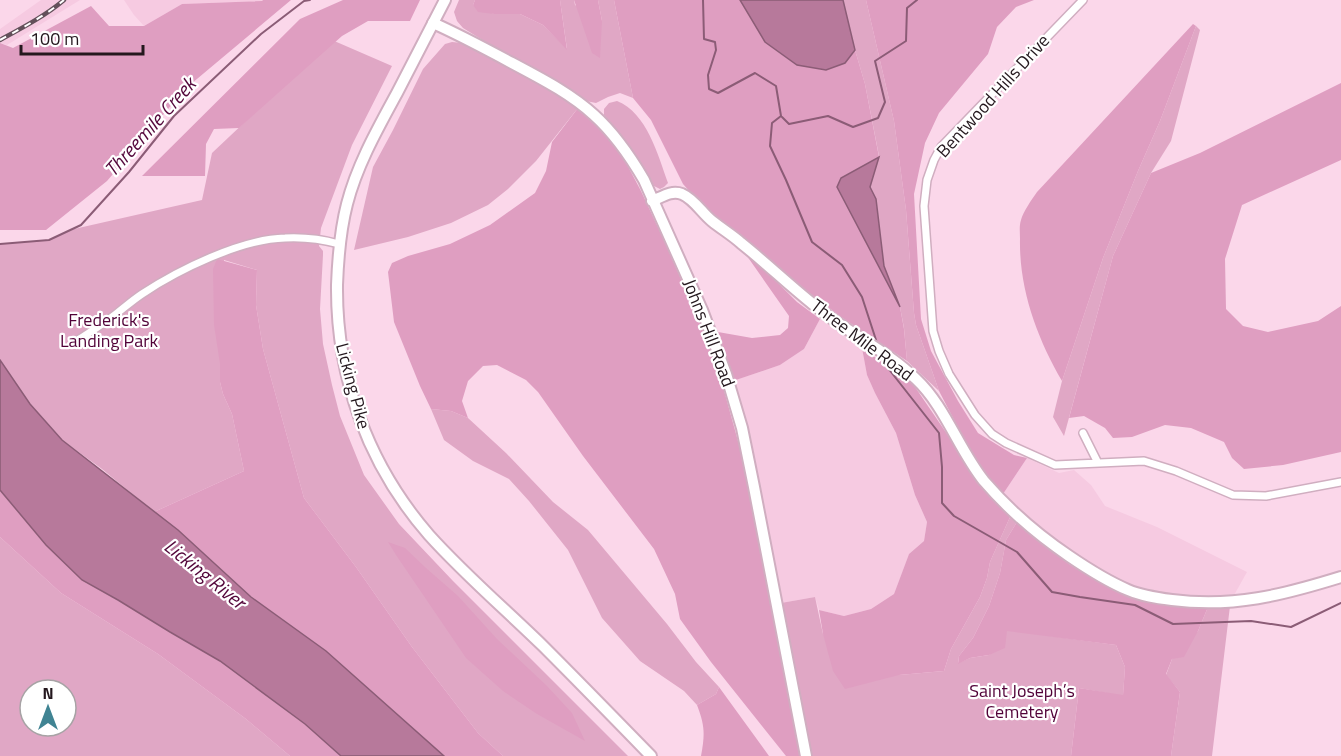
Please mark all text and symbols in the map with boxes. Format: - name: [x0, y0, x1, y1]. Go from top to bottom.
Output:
- scale bar: [21, 18, 142, 56]
- text: 100 m: [30, 25, 79, 52]
- street label: Bentwood Hills Drive: [930, 28, 1056, 164]
- water label: Threemile Creek: [96, 68, 204, 183]
- street label: Johns Hill Road: [677, 275, 742, 391]
- street label: Three Mile Road: [805, 292, 919, 387]
- park label: Frederick's Landing Park: [60, 306, 158, 354]
- street label: Licking Pike: [329, 340, 378, 432]
- water label: Licking River: [158, 531, 255, 618]
- park label: Saint Joseph’s Cemetery: [969, 677, 1075, 725]
- north arrow: [18, 678, 78, 738]
- text: N: [42, 681, 54, 705]

